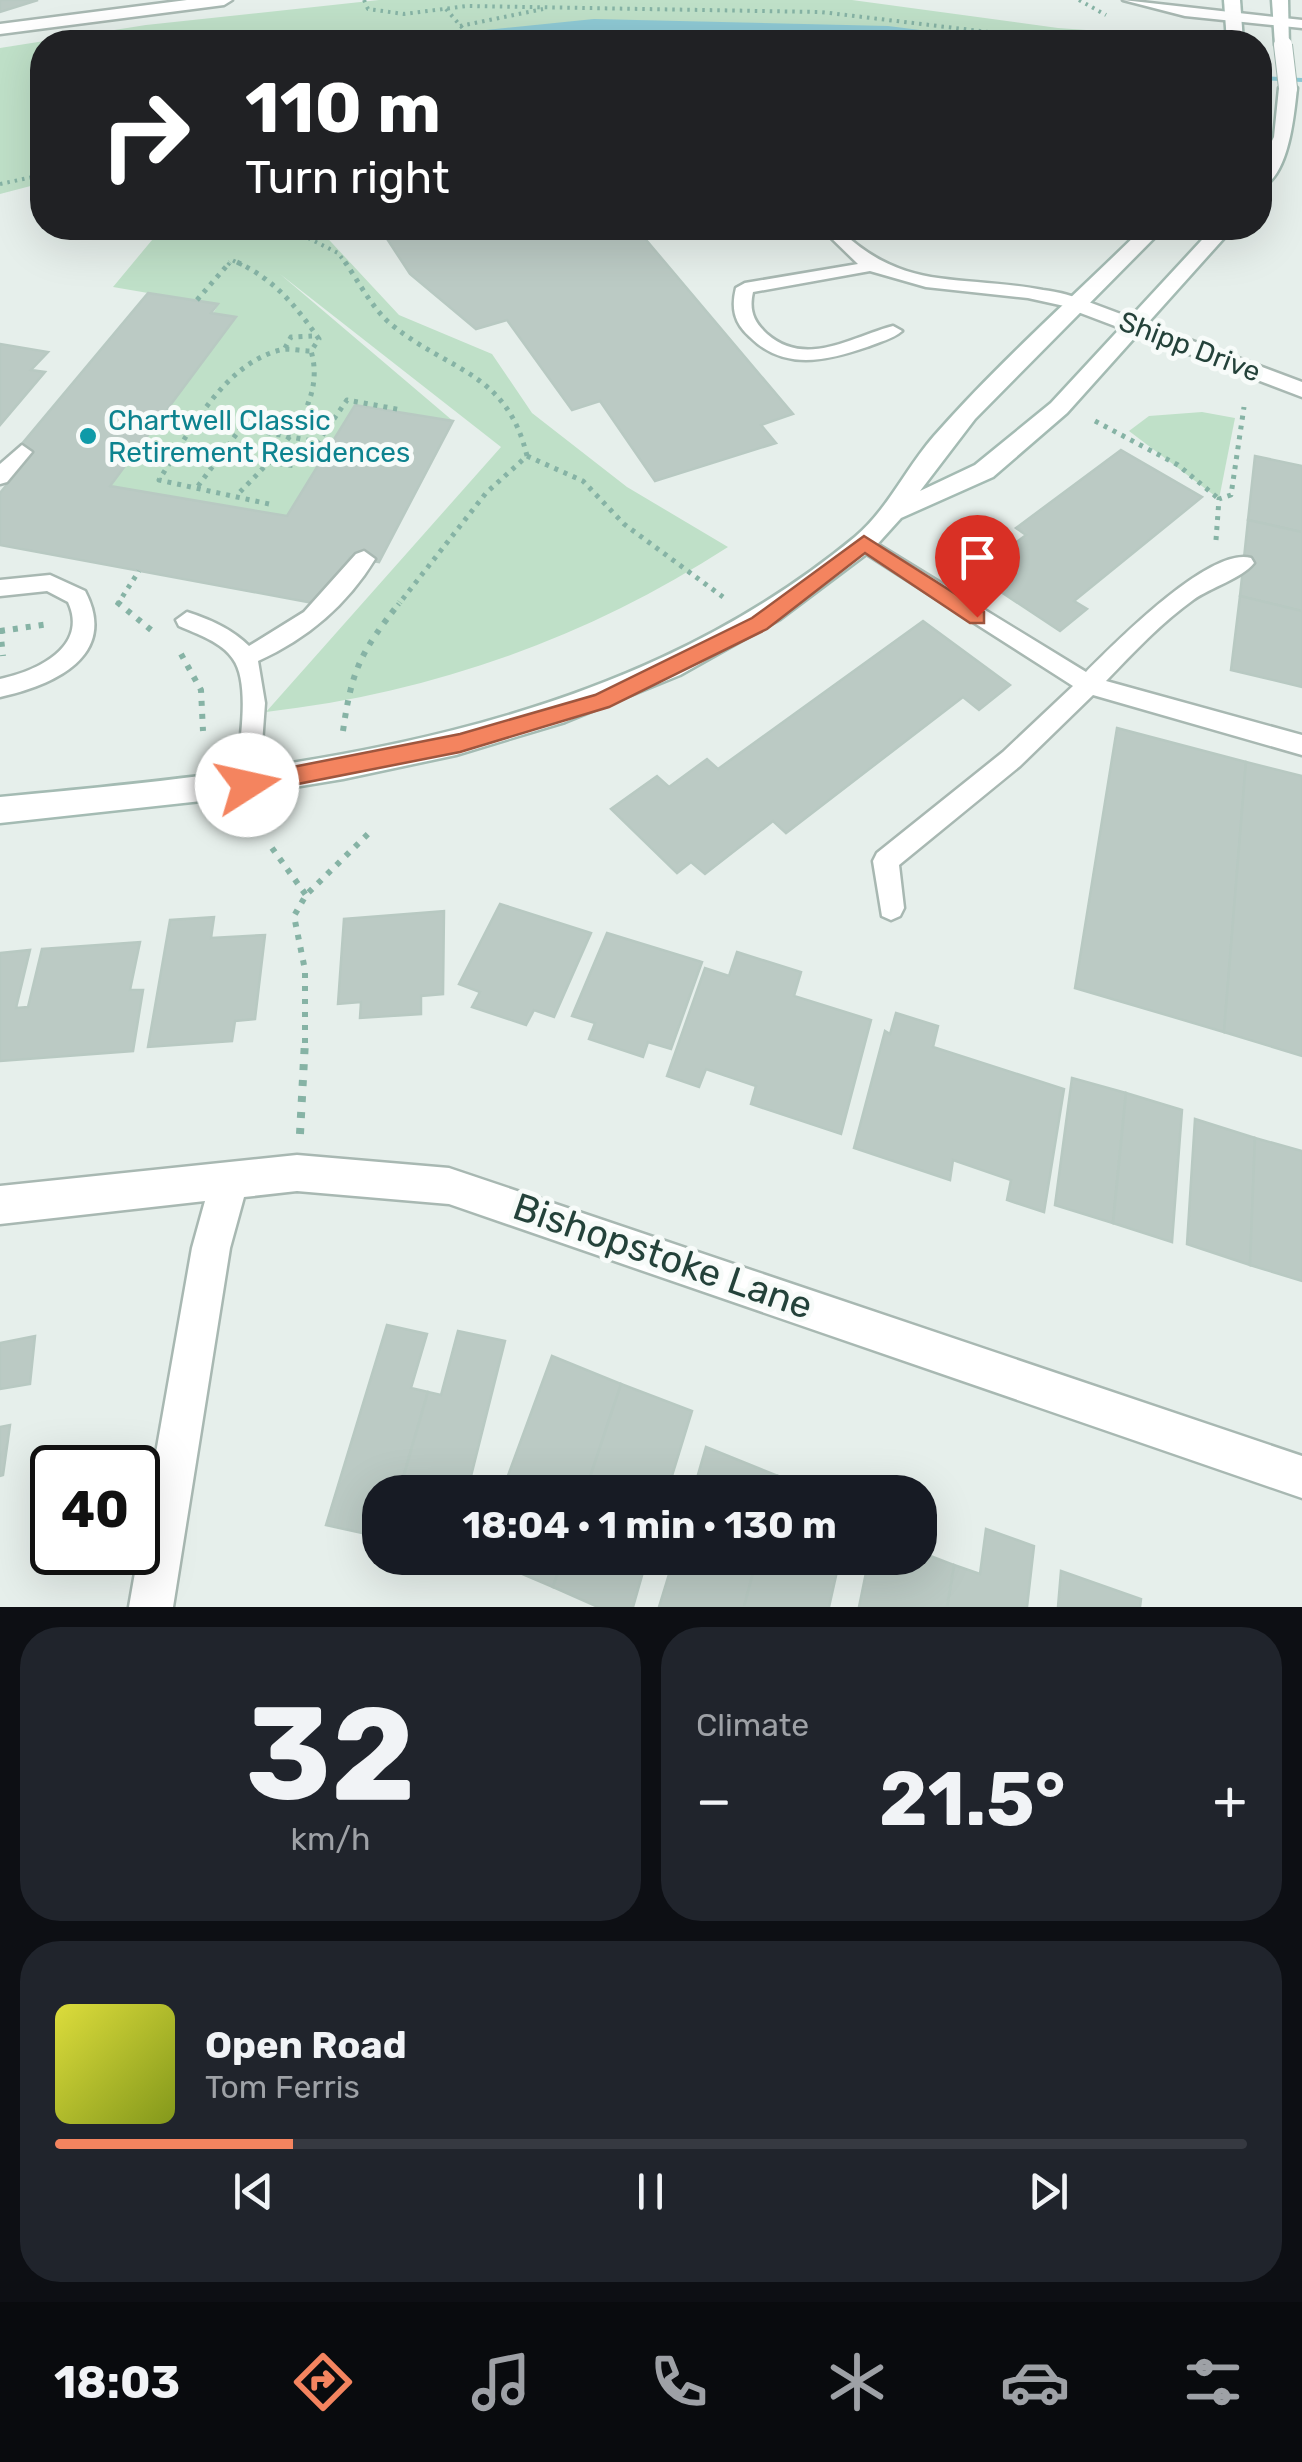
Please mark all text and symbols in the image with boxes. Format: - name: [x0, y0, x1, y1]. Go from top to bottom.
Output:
- text: 110 m: [245, 67, 441, 150]
- icon: right: [80, 70, 210, 200]
- text: Turn right: [245, 151, 449, 204]
- street label: Shipp Drive: [1114, 304, 1265, 389]
- place label: Chartwell Classic Retirement Residences: [108, 404, 410, 469]
- marker: Chartwell Classic Retirement Residences: [77, 425, 99, 447]
- pin: [935, 515, 1020, 618]
- icon: arrive: [950, 530, 1005, 585]
- position arrow: [195, 733, 299, 837]
- street label: Bishopstoke Lane: [507, 1183, 819, 1329]
- speed limit sign: 40: [30, 1445, 160, 1575]
- text: 18:04 · 1 min · 130 m: [462, 1502, 837, 1548]
- text: 32: [245, 1677, 416, 1832]
- text: Climate: [696, 1706, 809, 1744]
- text: 21.5°: [879, 1755, 1066, 1844]
- text: −: [696, 1768, 732, 1833]
- text: +: [1213, 1768, 1247, 1833]
- text: km/h: [291, 1820, 370, 1858]
- text: Open Road: [205, 2022, 407, 2068]
- text: Tom Ferris: [205, 2068, 360, 2106]
- icon: previous: [226, 2164, 281, 2219]
- icon: pause: [623, 2164, 678, 2219]
- icon: next: [1021, 2164, 1076, 2219]
- icon: directions: [288, 2347, 358, 2417]
- icon: music: [466, 2347, 536, 2417]
- icon: phone: [644, 2347, 714, 2417]
- icon: climate: [822, 2347, 892, 2417]
- icon: car: [1000, 2347, 1070, 2417]
- icon: filters: [1178, 2347, 1248, 2417]
- text: 18:03: [54, 2356, 180, 2409]

